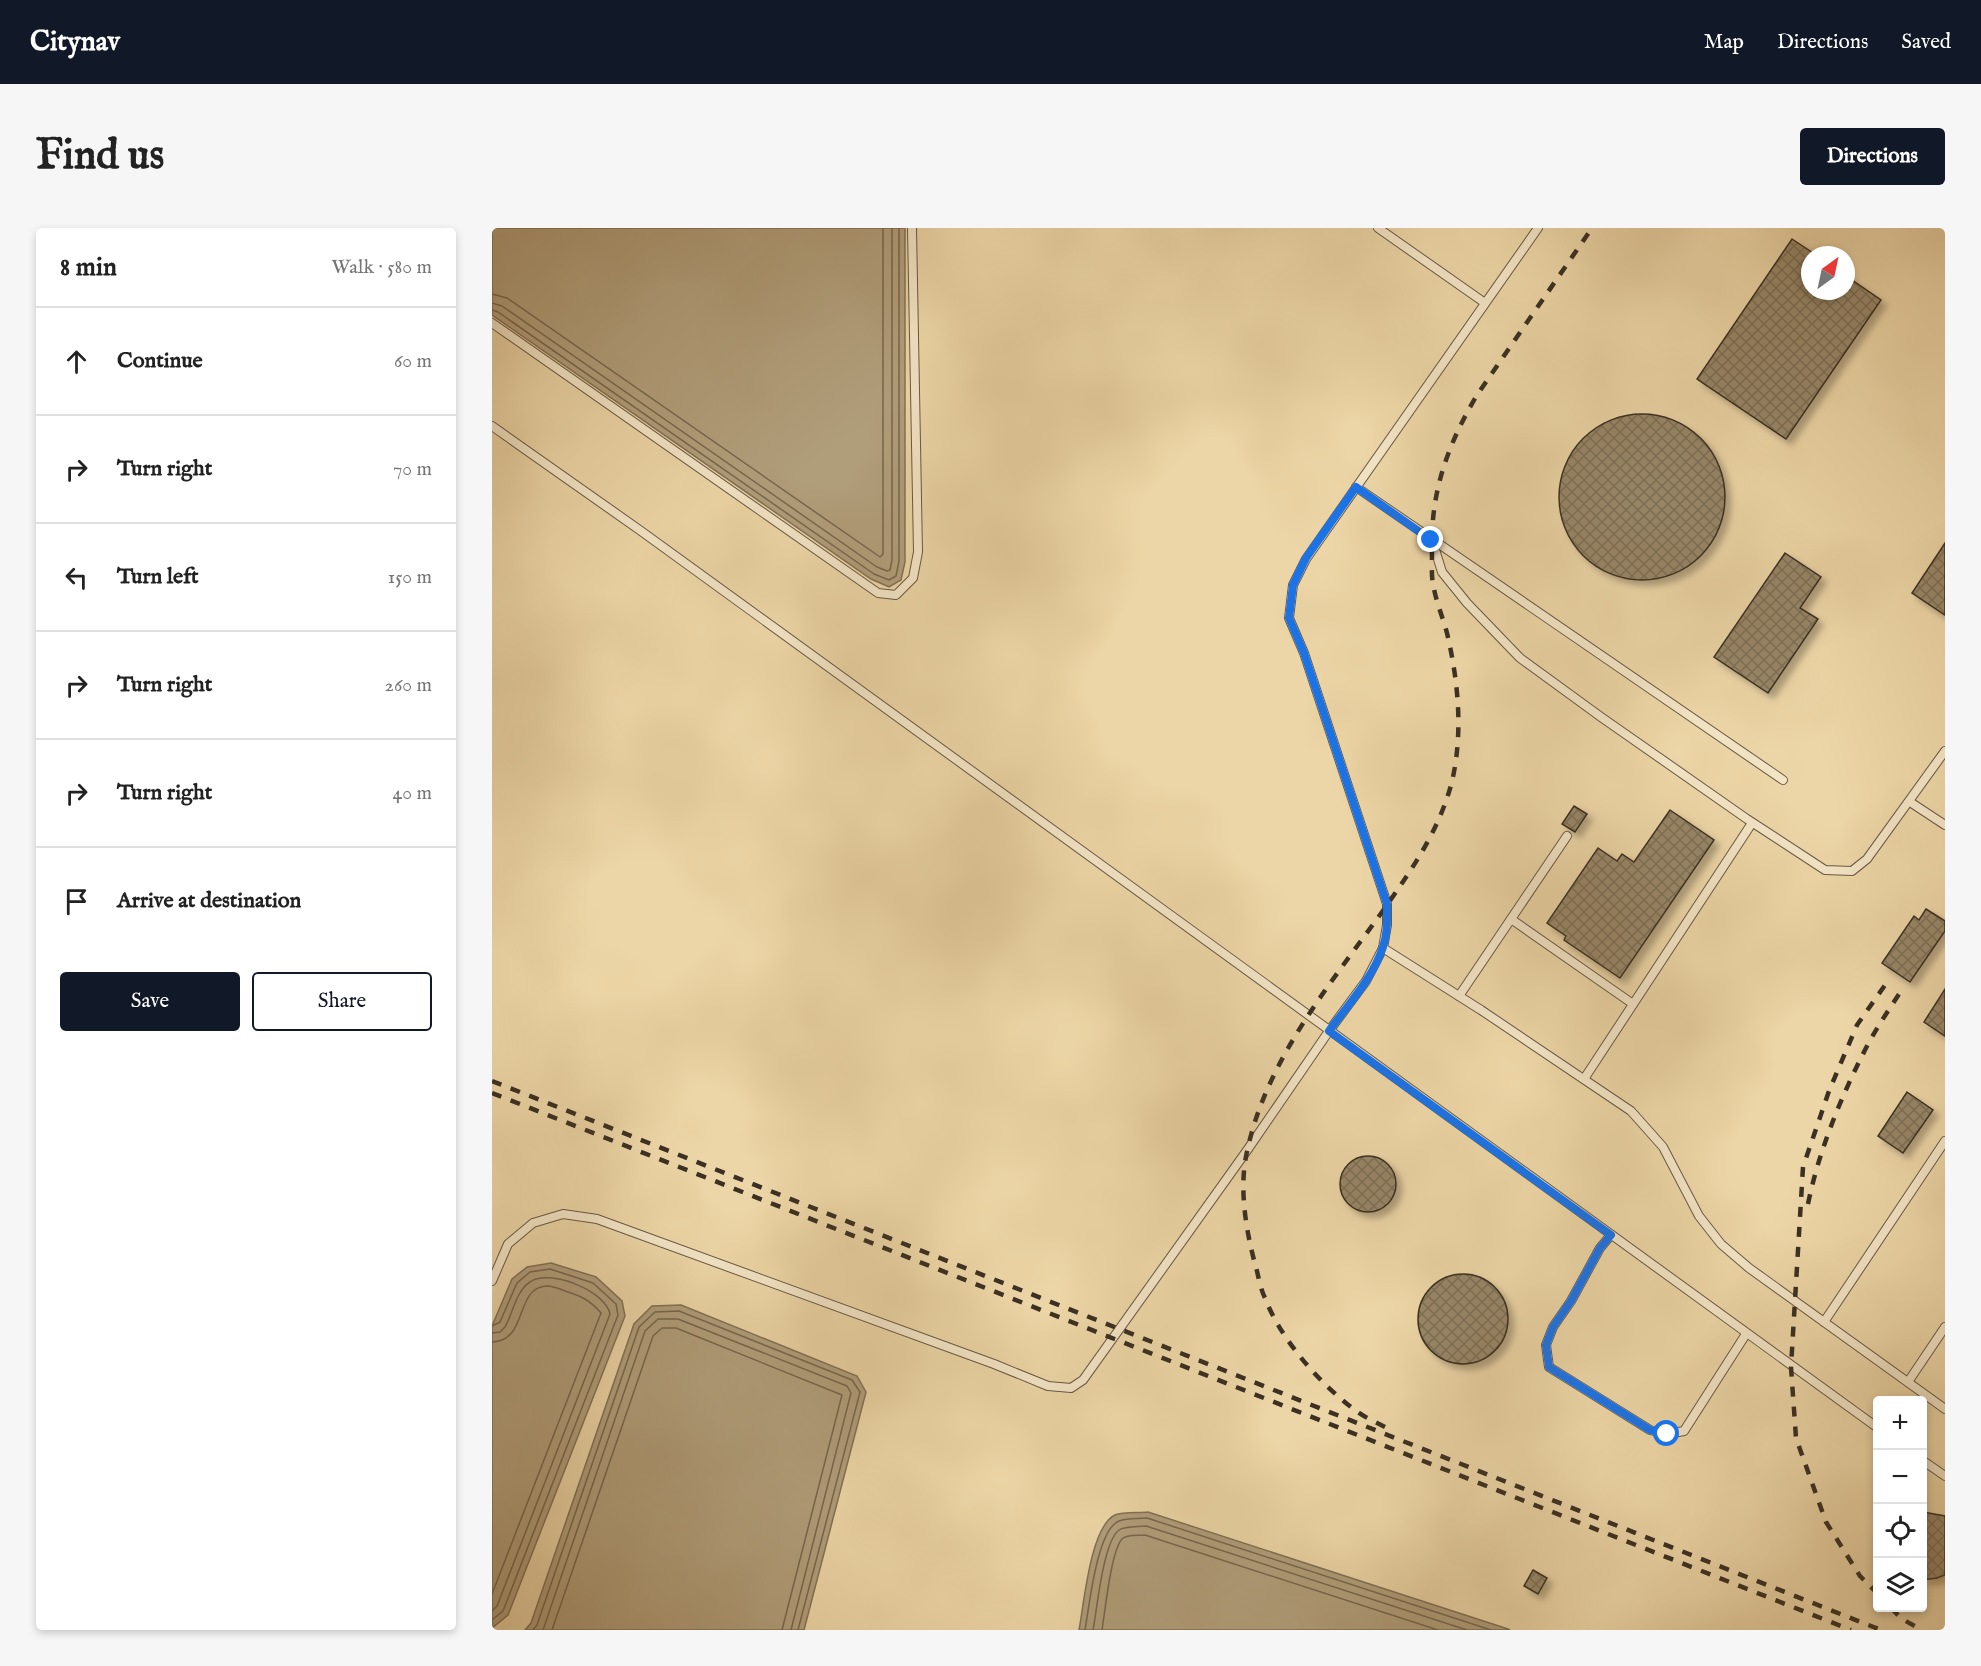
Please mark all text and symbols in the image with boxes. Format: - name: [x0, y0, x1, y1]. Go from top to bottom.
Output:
- text: Citynav: [30, 25, 120, 60]
- text: Map: [1704, 29, 1744, 56]
- text: Directions: [1777, 29, 1868, 56]
- text: Saved: [1901, 29, 1951, 56]
- button: Directions: [1800, 128, 1945, 185]
- text: Find us: [36, 130, 164, 183]
- north arrow: [1801, 246, 1855, 300]
- text: 8 min: [60, 251, 117, 284]
- text: Walk · 580 m: [331, 255, 432, 280]
- icon: ahead: [60, 345, 93, 378]
- text: Continue: [117, 347, 203, 375]
- text: 60 m: [394, 349, 432, 374]
- icon: right: [60, 453, 93, 486]
- text: Turn right: [117, 455, 212, 483]
- text: 70 m: [393, 457, 432, 482]
- route end: [1417, 526, 1443, 552]
- icon: left: [60, 561, 93, 594]
- text: Turn left: [117, 563, 199, 591]
- text: 150 m: [388, 565, 432, 590]
- icon: right: [60, 669, 93, 702]
- text: Turn right: [117, 671, 212, 699]
- text: 260 m: [385, 673, 432, 698]
- icon: right: [60, 777, 93, 810]
- text: Turn right: [117, 779, 212, 807]
- text: 40 m: [393, 781, 432, 806]
- icon: arrive: [60, 885, 93, 918]
- text: Arrive at destination: [117, 887, 301, 915]
- button: Save: [60, 972, 240, 1031]
- button: Share: [252, 972, 432, 1031]
- map controls: [1873, 1396, 1927, 1612]
- button: +: [1873, 1396, 1927, 1450]
- route start: [1653, 1420, 1679, 1446]
- button: −: [1873, 1450, 1927, 1504]
- button: locate: [1873, 1504, 1927, 1558]
- button: layers: [1873, 1558, 1927, 1612]

